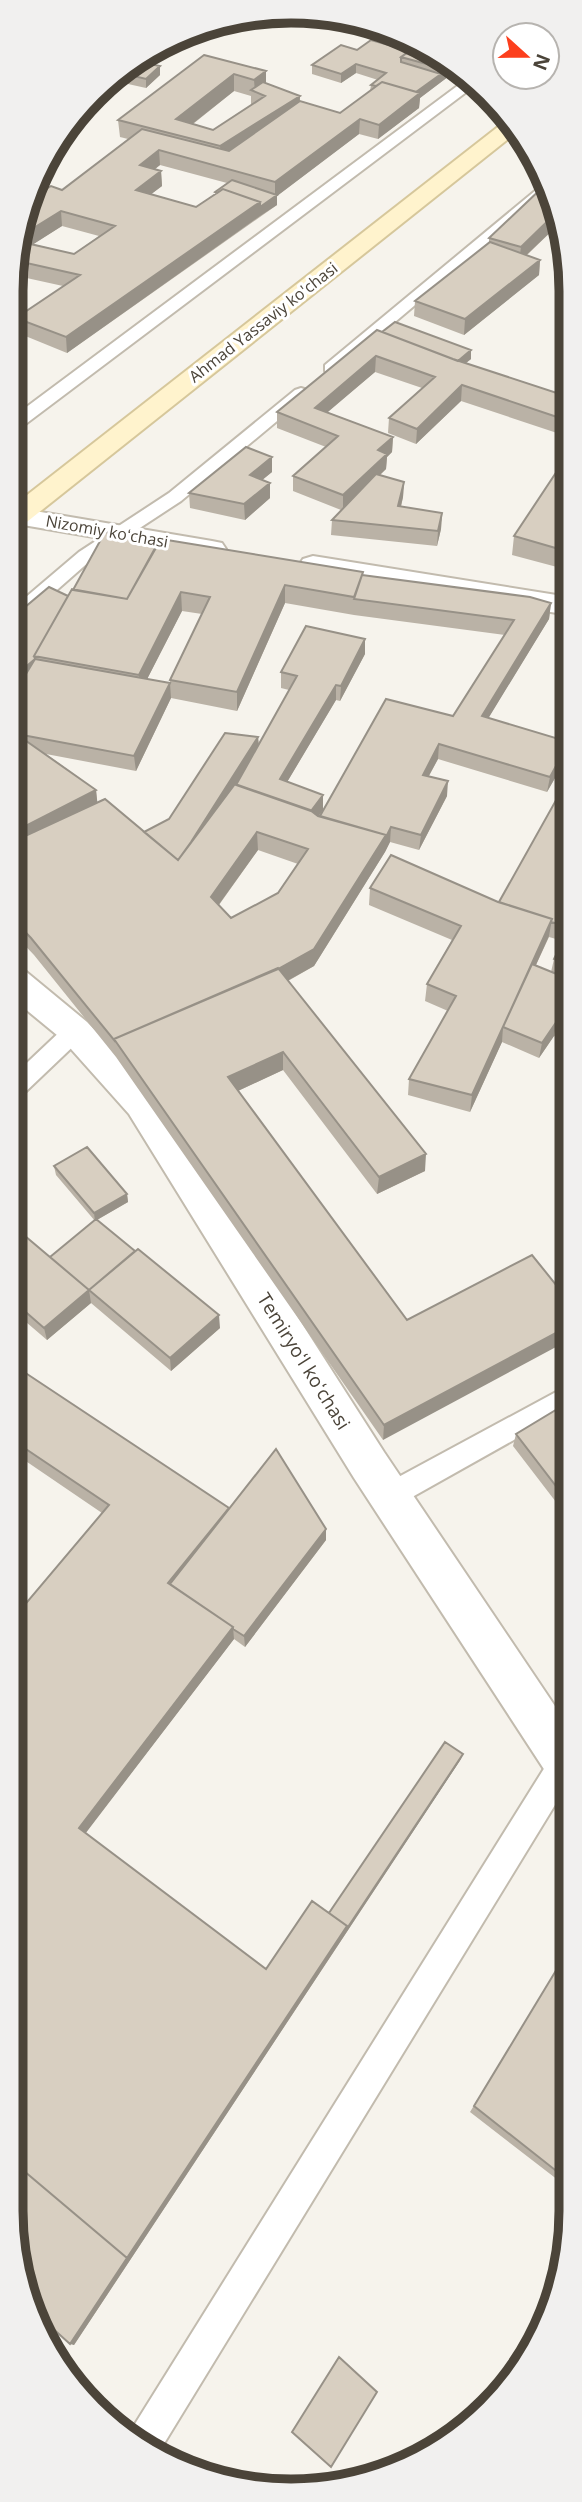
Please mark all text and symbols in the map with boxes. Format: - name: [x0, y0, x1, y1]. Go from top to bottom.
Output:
- north arrow: [491, 21, 561, 91]
- text: N: [527, 50, 557, 74]
- street label: Ahmad Yassaviy ko'chasi: [184, 257, 342, 387]
- street label: Nizomiy koʻchasi: [44, 509, 170, 553]
- street label: Temiryoʻl koʻchasi: [251, 1288, 357, 1434]

